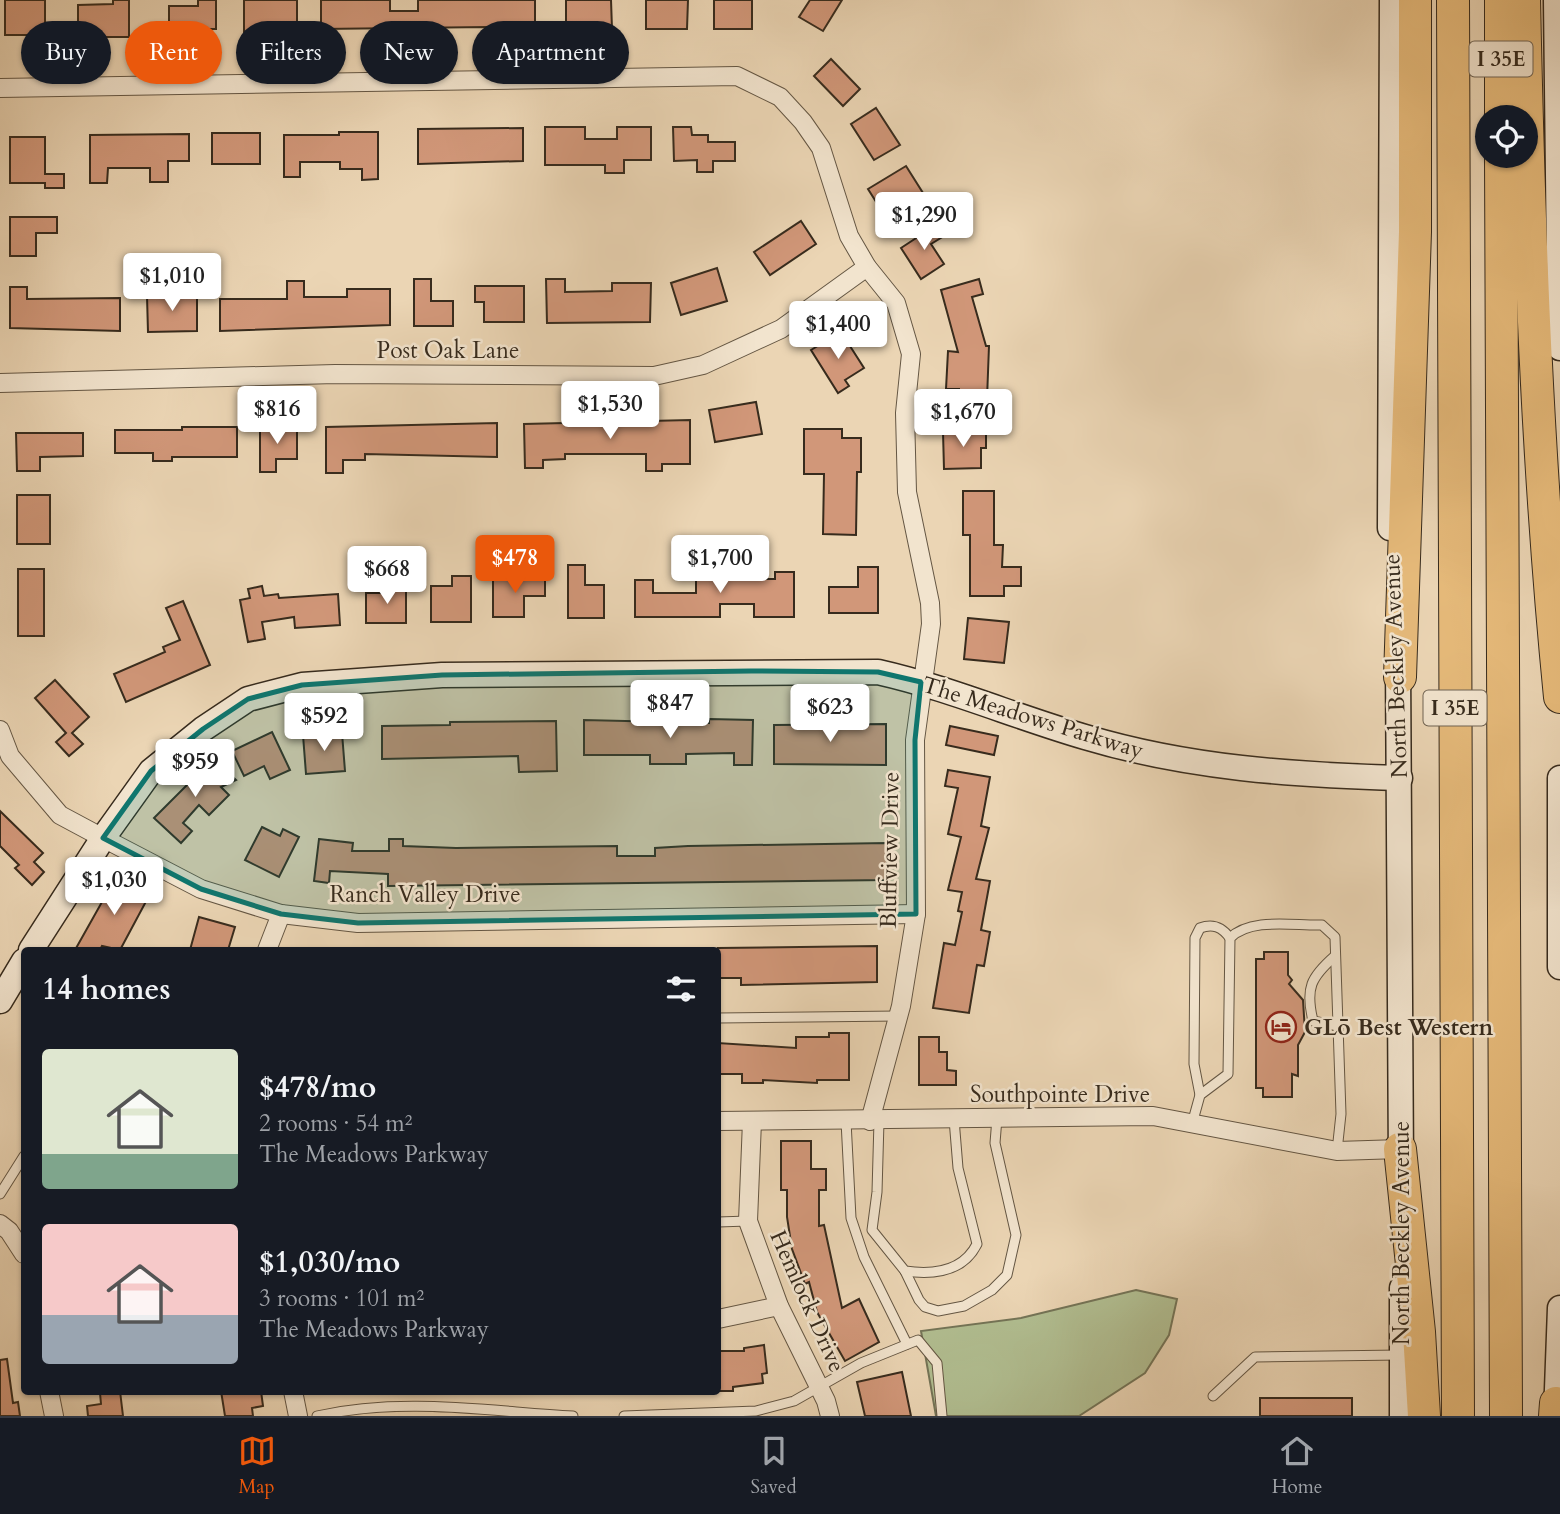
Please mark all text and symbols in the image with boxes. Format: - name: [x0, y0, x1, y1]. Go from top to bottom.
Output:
- chip: Buy: [21, 21, 111, 84]
- chip: Rent: [125, 21, 222, 84]
- chip: Filters: [236, 21, 346, 84]
- chip: New: [360, 21, 458, 84]
- chip: Apartment: [472, 21, 629, 84]
- road number: I 35E: [1470, 42, 1532, 76]
- map controls: [1475, 105, 1538, 168]
- button: locate: [1475, 105, 1538, 168]
- pin: $1,290: [867, 192, 981, 252]
- text: $1,290: [891, 199, 957, 230]
- pin: $1,010: [115, 254, 229, 313]
- text: $1,010: [139, 260, 205, 291]
- pin: $1,400: [781, 302, 895, 361]
- text: $1,400: [805, 308, 871, 339]
- street label: Post Oak Lane: [377, 335, 519, 366]
- pin: $1,530: [553, 382, 667, 441]
- pin: $816: [236, 386, 318, 446]
- text: $1,530: [577, 388, 643, 419]
- pin: $1,670: [906, 390, 1020, 449]
- text: $816: [253, 393, 301, 424]
- text: $1,670: [930, 396, 996, 427]
- pin: $478: [474, 536, 556, 595]
- pin: $1,700: [663, 536, 777, 595]
- text: $478: [491, 542, 539, 573]
- text: $1,700: [687, 542, 753, 573]
- pin: $668: [346, 546, 428, 606]
- text: $668: [363, 553, 411, 584]
- street label: North Beckley Avenue: [1376, 553, 1415, 779]
- street label: The Meadows Parkway: [918, 669, 1147, 766]
- pin: $847: [629, 680, 711, 740]
- pin: $623: [789, 684, 871, 744]
- text: $847: [646, 687, 694, 718]
- road number: I 35E: [1424, 690, 1486, 726]
- text: $623: [806, 691, 854, 722]
- pin: $592: [283, 694, 365, 753]
- text: $592: [300, 700, 348, 731]
- pin: $959: [154, 740, 236, 799]
- text: $959: [171, 746, 219, 777]
- street label: Bluffview Drive: [873, 771, 906, 929]
- pin: $1,030: [57, 858, 171, 917]
- text: $1,030: [81, 864, 147, 895]
- street label: Ranch Valley Drive: [329, 879, 521, 910]
- text: 14 homes: [42, 969, 171, 1010]
- icon: filters: [662, 970, 700, 1008]
- hotel icon: GLō Best Western: [1264, 1010, 1298, 1044]
- place label: GLō Best Western: [1304, 1012, 1494, 1043]
- text: $478/mo: [259, 1067, 376, 1108]
- icon: home: [98, 1077, 182, 1161]
- street label: Southpointe Drive: [970, 1079, 1150, 1110]
- text: 2 rooms · 54 m²: [259, 1108, 412, 1139]
- street label: North Beckley Avenue: [1386, 1121, 1417, 1345]
- text: The Meadows Parkway: [259, 1139, 489, 1170]
- street label: Hemlock Drive: [762, 1225, 853, 1377]
- text: $1,030/mo: [259, 1242, 400, 1283]
- icon: home: [98, 1252, 182, 1336]
- text: 3 rooms · 101 m²: [259, 1283, 424, 1314]
- text: The Meadows Parkway: [259, 1314, 489, 1345]
- tab: Map: [238, 1432, 276, 1500]
- tab: Saved: [751, 1432, 797, 1500]
- tab: Home: [1272, 1432, 1322, 1500]

